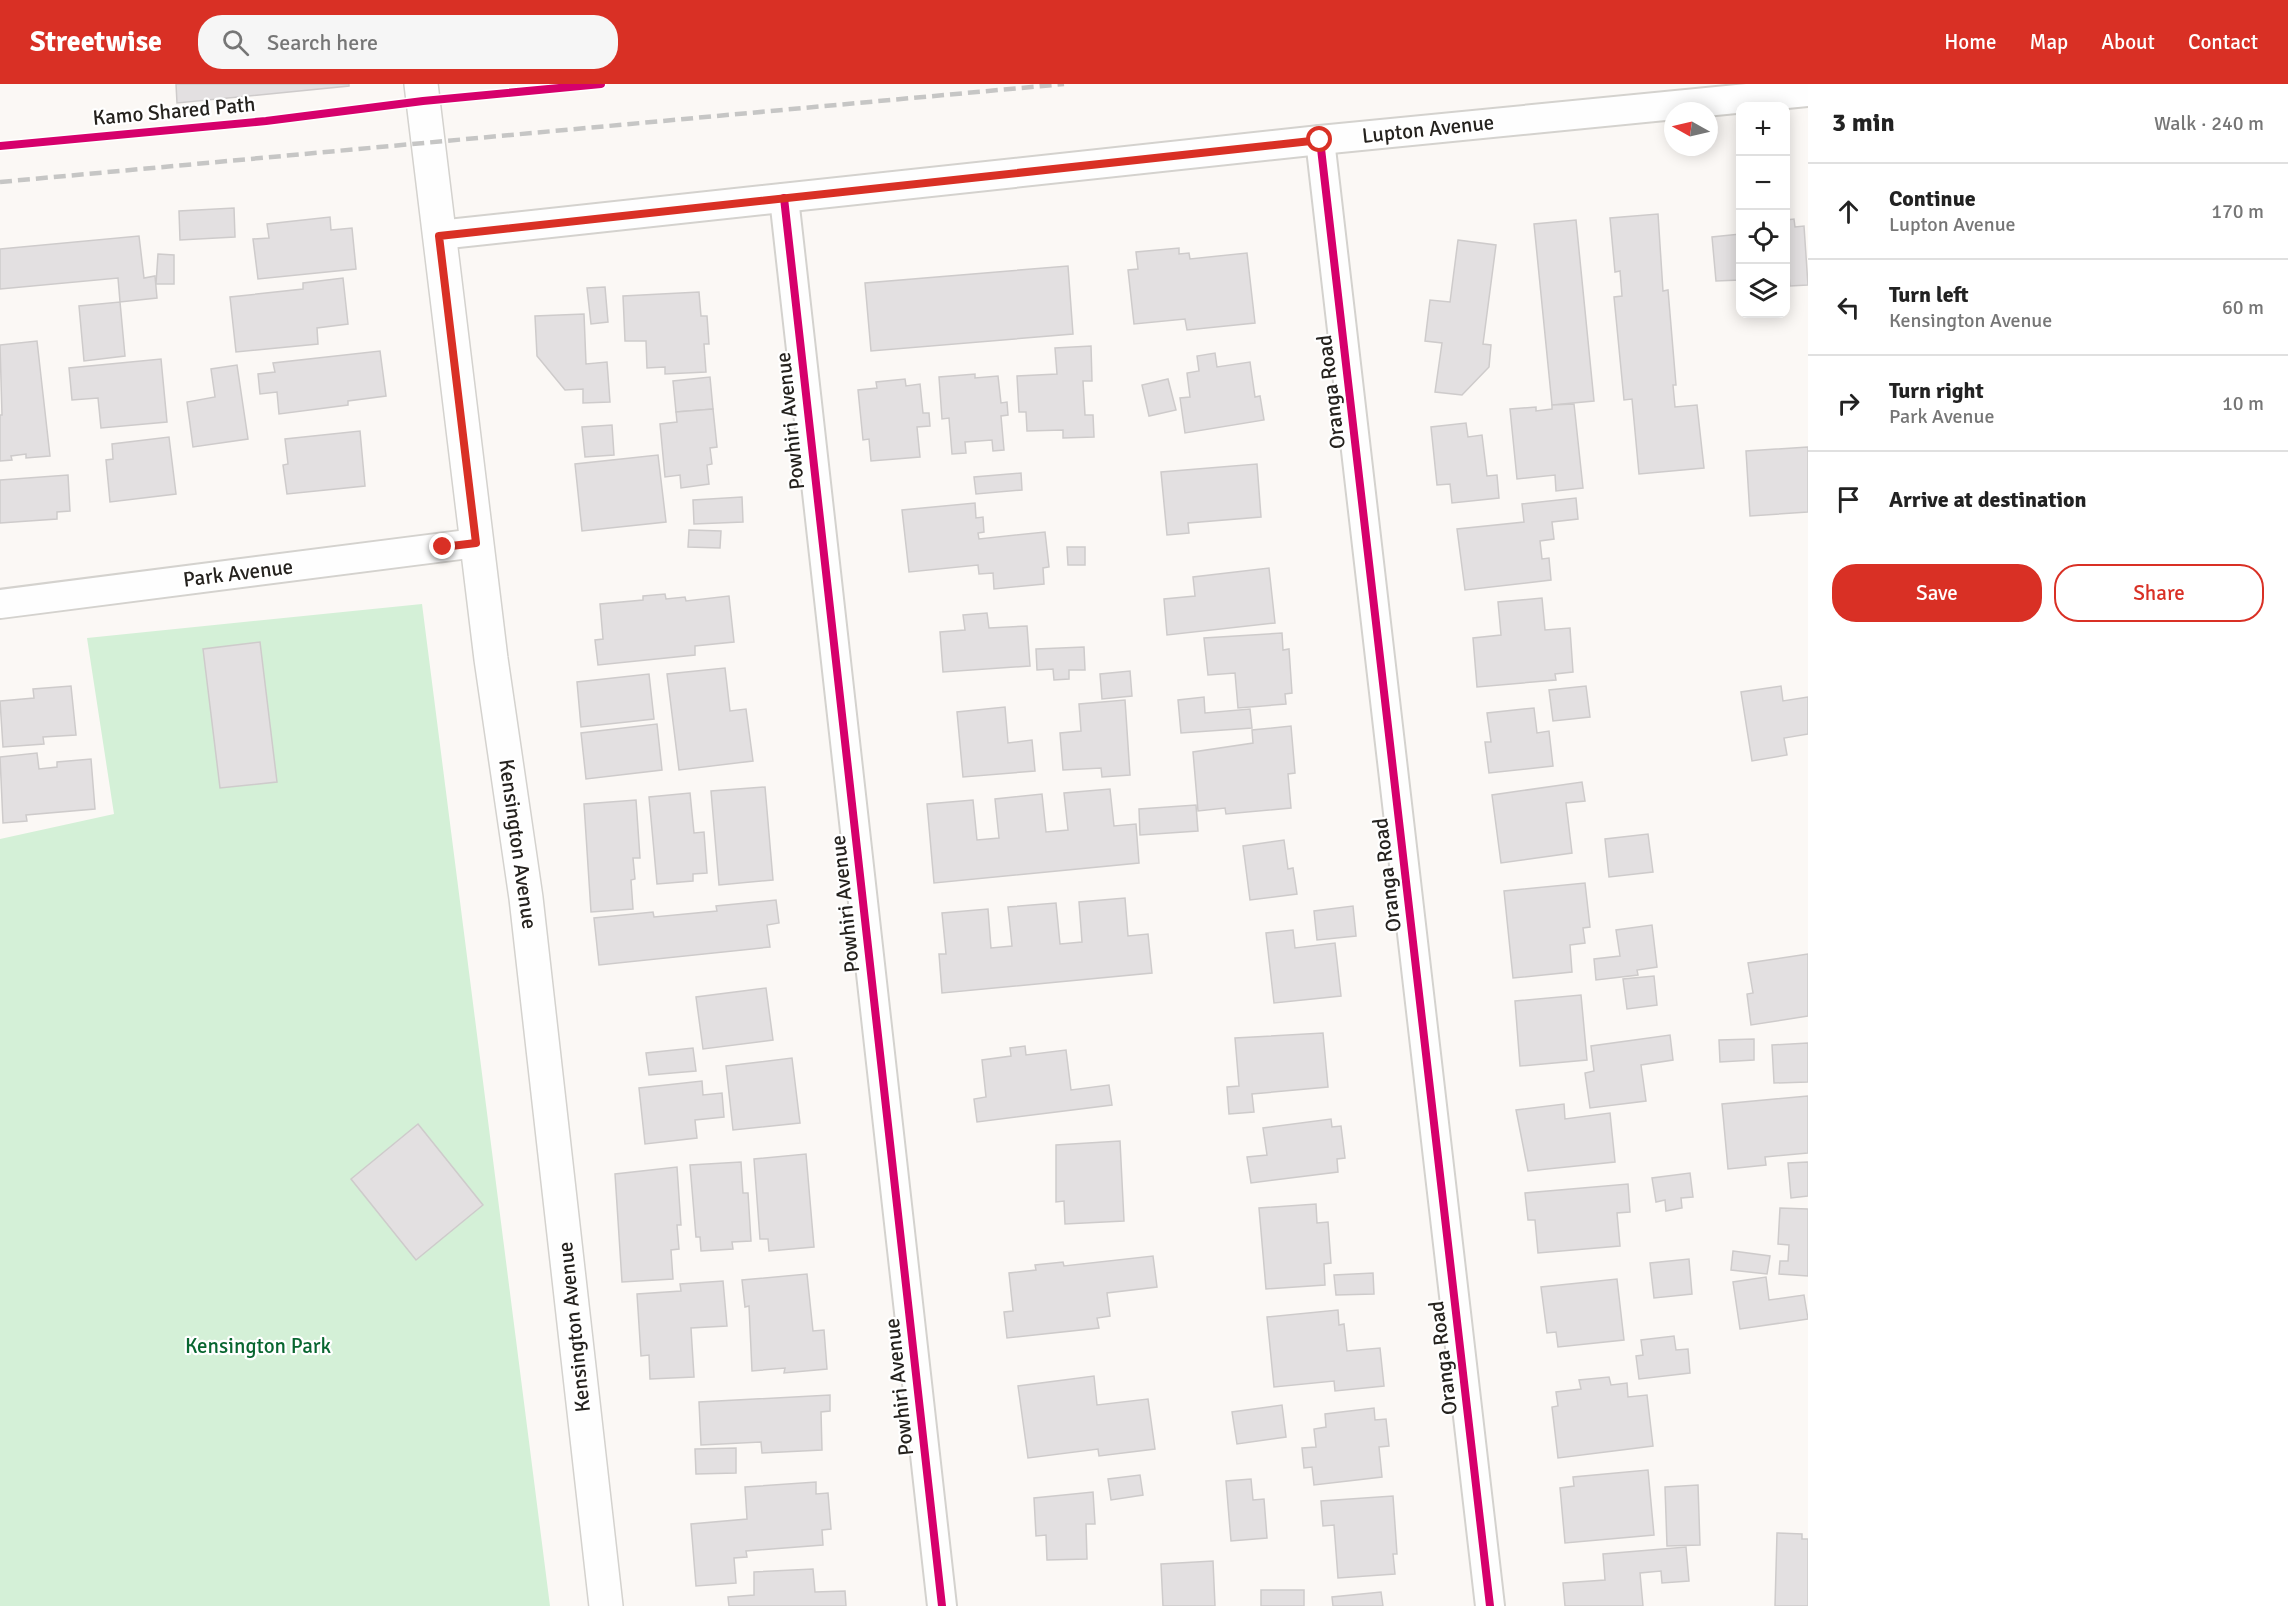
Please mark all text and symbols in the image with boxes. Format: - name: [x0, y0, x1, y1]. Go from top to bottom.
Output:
- search box: [198, 15, 618, 69]
- text: Streetwise: [30, 25, 162, 59]
- icon: search: [219, 26, 252, 59]
- text: Search here: [267, 29, 378, 56]
- text: Home: [1944, 29, 1997, 55]
- text: Map: [2030, 29, 2068, 55]
- text: About: [2101, 29, 2155, 55]
- text: Contact: [2188, 29, 2258, 55]
- street label: Kamo Shared Path: [91, 91, 257, 131]
- north arrow: [1664, 102, 1718, 156]
- map controls: [1736, 102, 1790, 318]
- button: +: [1736, 102, 1790, 156]
- text: 3 min: [1832, 107, 1895, 139]
- street label: Lupton Avenue: [1361, 109, 1495, 149]
- text: Walk · 240 m: [2154, 111, 2264, 136]
- route start: [1306, 126, 1332, 152]
- button: −: [1736, 156, 1790, 210]
- text: Continue: [1889, 185, 1976, 212]
- icon: ahead: [1832, 195, 1865, 228]
- text: 170 m: [2211, 199, 2264, 224]
- button: locate: [1736, 210, 1790, 264]
- text: Lupton Avenue: [1889, 212, 2016, 237]
- button: layers: [1736, 264, 1790, 318]
- text: Turn left: [1889, 281, 1969, 308]
- icon: left: [1832, 291, 1865, 324]
- text: 60 m: [2222, 295, 2264, 320]
- text: Kensington Avenue: [1889, 308, 2052, 333]
- street label: Oranga Road: [1311, 333, 1351, 451]
- street label: Powhiri Avenue: [770, 351, 810, 491]
- text: Turn right: [1889, 377, 1984, 404]
- icon: right: [1832, 387, 1865, 420]
- text: 10 m: [2222, 391, 2264, 416]
- text: Park Avenue: [1889, 404, 1994, 429]
- icon: arrive: [1832, 483, 1865, 516]
- text: Arrive at destination: [1889, 486, 2086, 513]
- route end: [429, 533, 455, 559]
- street label: Park Avenue: [181, 553, 295, 593]
- button: Save: [1832, 564, 2042, 622]
- button: Share: [2054, 564, 2264, 622]
- street label: Kensington Avenue: [493, 757, 543, 931]
- street label: Oranga Road: [1367, 816, 1407, 934]
- street label: Powhiri Avenue: [825, 834, 865, 974]
- street label: Kensington Avenue: [552, 1240, 596, 1414]
- street label: Oranga Road: [1423, 1299, 1463, 1417]
- street label: Powhiri Avenue: [879, 1317, 919, 1457]
- park label: Kensington Park: [185, 1333, 332, 1359]

